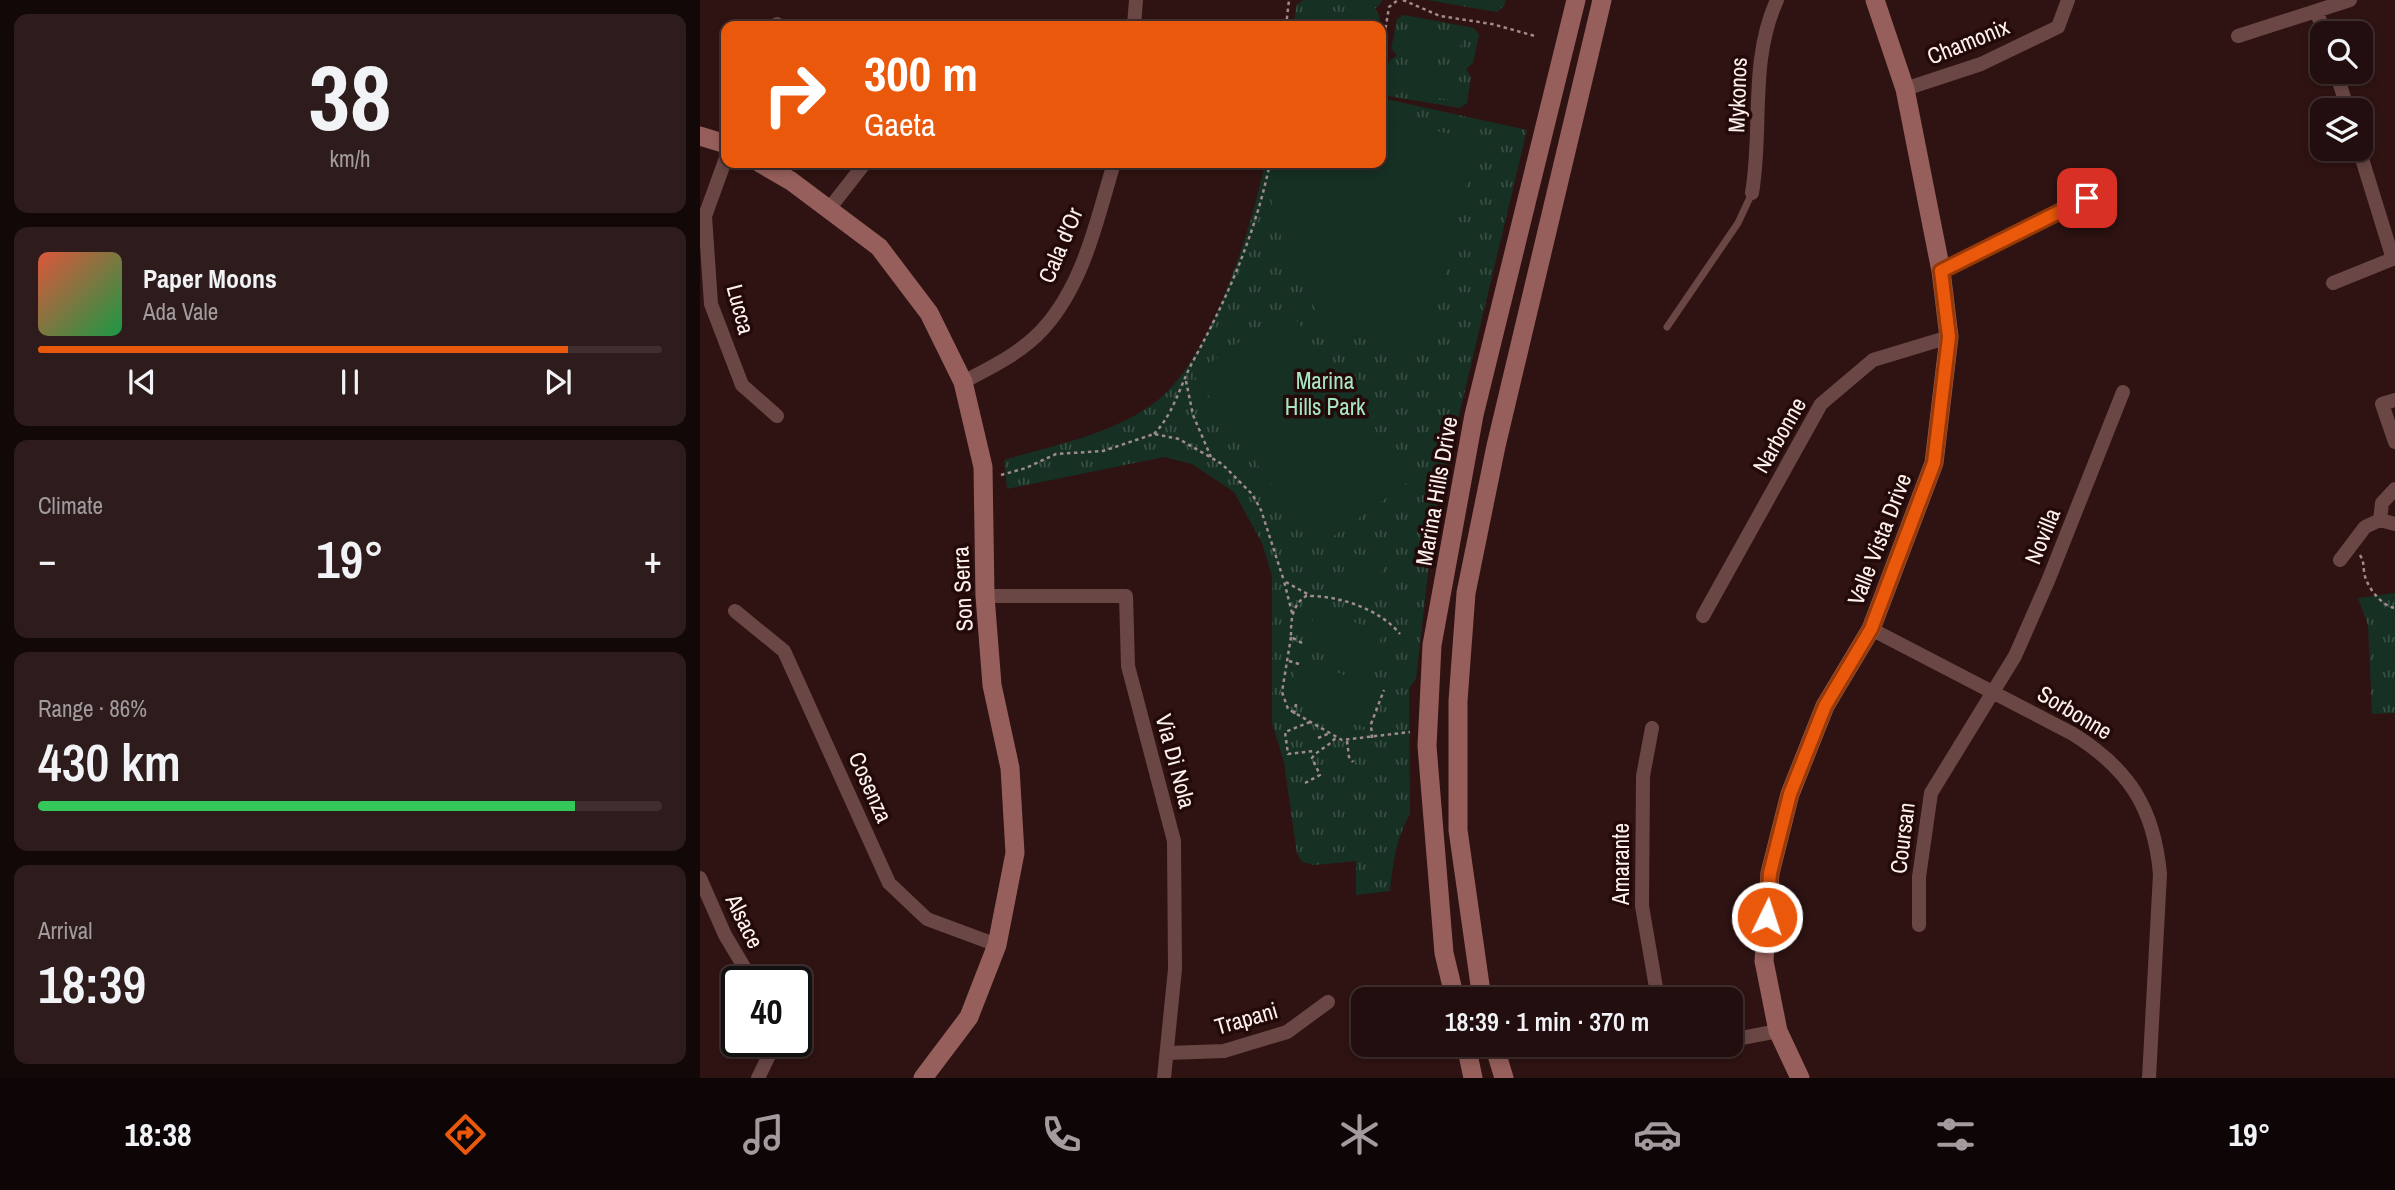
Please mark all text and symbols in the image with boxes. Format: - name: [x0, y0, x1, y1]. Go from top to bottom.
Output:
- street label: Chamonix: [1922, 10, 2014, 71]
- map controls: [2310, 21, 2373, 161]
- button: search: [2310, 21, 2373, 84]
- text: 38: [309, 36, 392, 158]
- text: 300 m: [864, 40, 978, 106]
- icon: right: [749, 49, 840, 140]
- street label: Mykonos: [1720, 57, 1754, 133]
- button: layers: [2310, 98, 2373, 161]
- text: Gaeta: [864, 103, 936, 146]
- text: km/h: [330, 143, 370, 174]
- pin: [2057, 168, 2117, 228]
- icon: arrive: [2068, 179, 2106, 217]
- street label: Cala d'Or: [1030, 202, 1090, 287]
- text: Paper Moons: [143, 261, 277, 296]
- street label: Lucca: [720, 281, 763, 338]
- text: Ada Vale: [143, 296, 218, 327]
- icon: previous: [123, 363, 161, 401]
- icon: pause: [331, 363, 369, 401]
- icon: next: [539, 363, 577, 401]
- park label: Marina Hills Park: [1285, 365, 1366, 422]
- street label: Narbonne: [1745, 391, 1813, 479]
- street label: Marina Hills Drive: [1408, 414, 1464, 568]
- street label: Valle Vista Drive: [1840, 469, 1918, 609]
- text: Climate: [38, 490, 103, 521]
- street label: Novilla: [2017, 503, 2067, 569]
- text: 19°: [316, 524, 384, 594]
- text: −: [38, 534, 56, 585]
- text: +: [644, 534, 662, 585]
- street label: Son Serra: [944, 545, 980, 632]
- street label: Sorbonne: [2032, 678, 2118, 746]
- text: Range · 86%: [38, 693, 147, 724]
- street label: Via Di Nola: [1149, 711, 1204, 812]
- text: 430 km: [38, 727, 181, 797]
- street label: Cosenza: [842, 747, 901, 828]
- street label: Coursan: [1882, 801, 1922, 875]
- street label: Amarante: [1605, 823, 1636, 906]
- position arrow: [1730, 880, 1804, 954]
- street label: Alsace: [718, 888, 771, 953]
- text: Arrival: [38, 915, 93, 946]
- text: 18:39: [38, 949, 146, 1019]
- speed limit sign: 40: [721, 966, 812, 1057]
- street label: Trapani: [1211, 994, 1281, 1042]
- text: 18:39 · 1 min · 370 m: [1445, 1004, 1649, 1039]
- icon: directions: [441, 1110, 490, 1159]
- icon: music: [739, 1110, 788, 1159]
- icon: phone: [1037, 1110, 1086, 1159]
- icon: climate: [1335, 1110, 1384, 1159]
- icon: car: [1633, 1110, 1682, 1159]
- icon: filters: [1931, 1110, 1980, 1159]
- text: 18:38: [124, 1113, 192, 1156]
- text: 19°: [2228, 1113, 2270, 1156]

